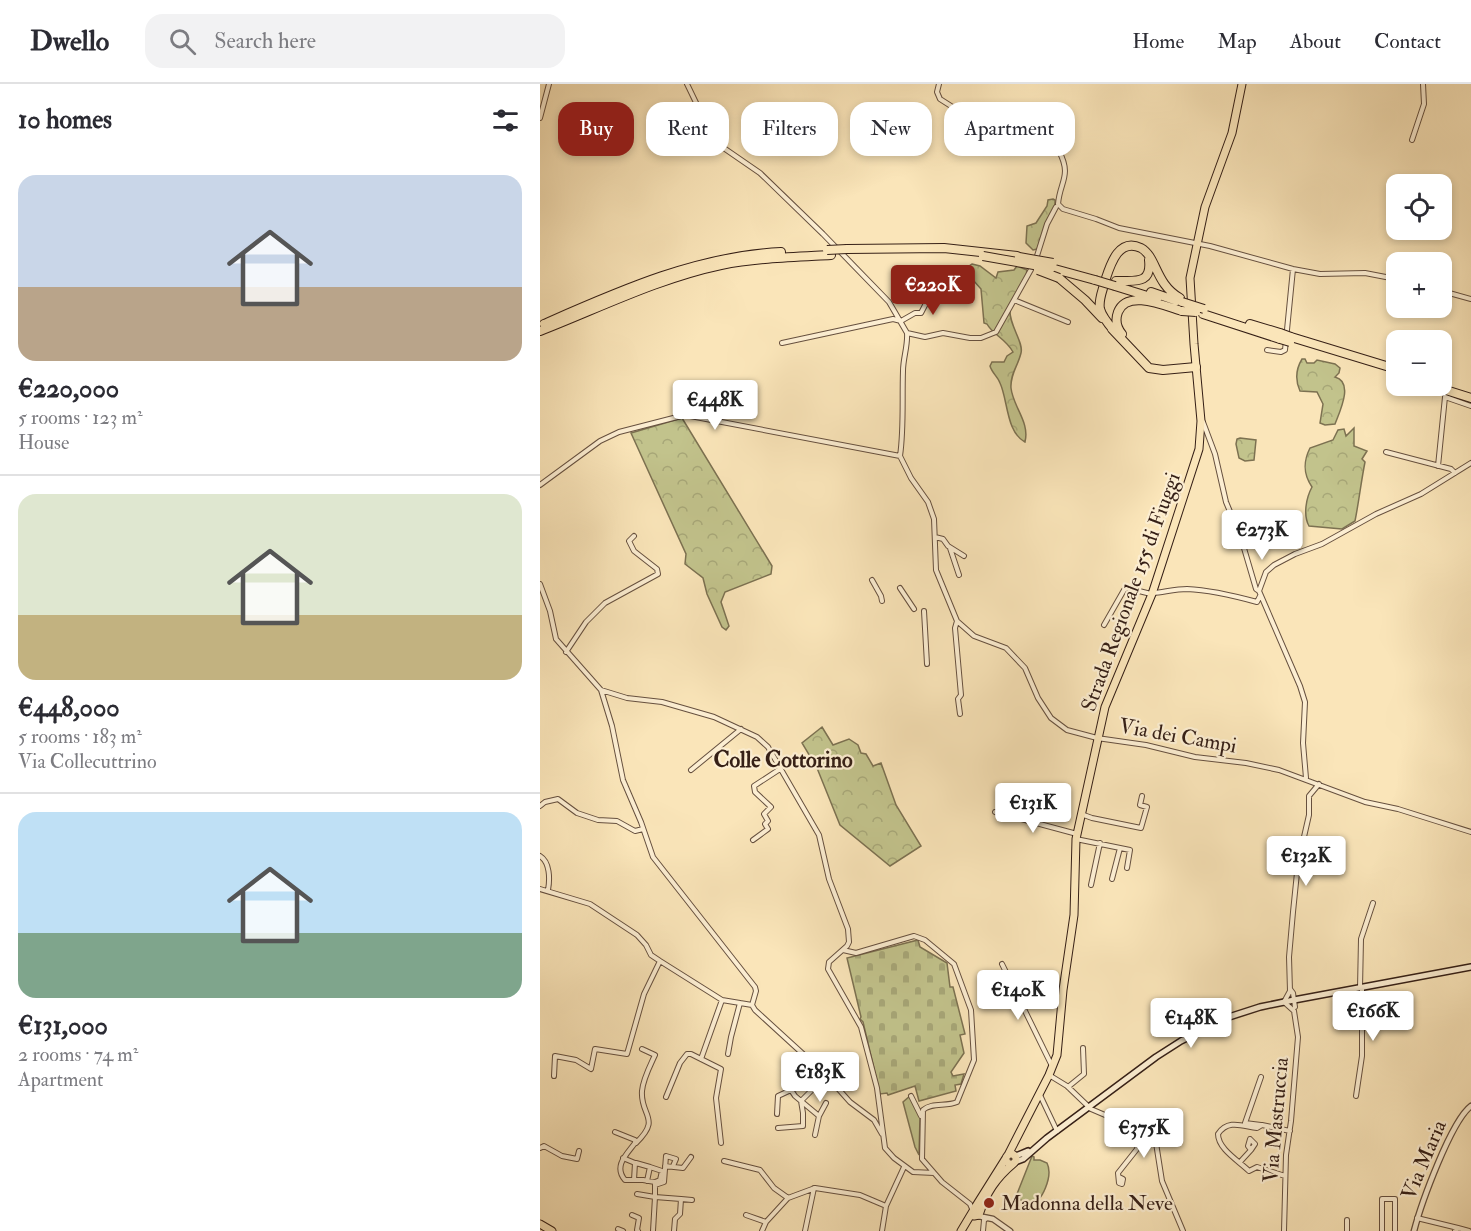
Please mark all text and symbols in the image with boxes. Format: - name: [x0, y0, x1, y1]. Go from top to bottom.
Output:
- search box: [145, 14, 565, 68]
- text: Dwello: [30, 24, 109, 59]
- icon: search: [166, 25, 199, 58]
- text: Search here: [214, 27, 316, 55]
- text: Home: [1132, 28, 1184, 55]
- text: Map: [1217, 28, 1257, 55]
- text: About: [1290, 28, 1341, 55]
- text: Contact: [1374, 28, 1441, 55]
- chip: Buy: [558, 102, 634, 156]
- chip: Rent: [646, 102, 729, 156]
- chip: Filters: [741, 102, 838, 156]
- chip: New: [850, 102, 932, 156]
- chip: Apartment: [944, 102, 1075, 156]
- text: 10 homes: [18, 104, 112, 136]
- icon: filters: [489, 104, 522, 137]
- map controls: [1386, 174, 1452, 396]
- button: locate: [1386, 174, 1452, 240]
- icon: home: [216, 214, 324, 322]
- button: +: [1386, 252, 1452, 318]
- pin: €220K: [891, 265, 975, 316]
- text: €220K: [905, 272, 961, 297]
- button: −: [1386, 330, 1452, 396]
- text: €220,000: [18, 373, 119, 405]
- pin: €448K: [673, 380, 757, 431]
- text: €448K: [687, 387, 743, 412]
- text: 5 rooms · 123 m²: [18, 405, 143, 430]
- text: House: [18, 430, 69, 455]
- street label: Strada Regionale 155 di Fiuggi: [1075, 469, 1187, 715]
- pin: €273K: [1220, 510, 1304, 561]
- text: €273K: [1236, 517, 1288, 542]
- icon: home: [216, 533, 324, 641]
- text: €448,000: [18, 692, 120, 724]
- street label: Via dei Campi: [1117, 712, 1239, 760]
- text: 5 rooms · 183 m²: [18, 724, 142, 749]
- district label: Colle Cottorino: [713, 746, 853, 774]
- text: Via Collecuttrino: [18, 749, 157, 774]
- pin: €131K: [991, 783, 1075, 834]
- text: €131K: [1009, 790, 1057, 815]
- pin: €132K: [1264, 836, 1348, 887]
- text: €132K: [1281, 843, 1331, 868]
- icon: home: [216, 851, 324, 959]
- pin: €140K: [976, 970, 1060, 1021]
- text: €140K: [991, 977, 1045, 1002]
- pin: €166K: [1331, 991, 1415, 1042]
- pin: €148K: [1149, 998, 1233, 1049]
- text: €166K: [1347, 998, 1399, 1023]
- text: €148K: [1165, 1005, 1218, 1030]
- text: €131,000: [18, 1010, 108, 1042]
- text: 2 rooms · 74 m²: [18, 1042, 139, 1067]
- pin: €183K: [778, 1052, 862, 1103]
- street label: Via Mastruccia: [1257, 1056, 1295, 1184]
- text: €183K: [795, 1059, 845, 1084]
- text: Apartment: [18, 1067, 103, 1092]
- pin: €375K: [1102, 1108, 1186, 1159]
- text: €375K: [1118, 1115, 1170, 1140]
- street label: Via Maria: [1395, 1116, 1453, 1204]
- place label: Madonna della Neve: [1001, 1190, 1173, 1217]
- marker: Madonna della Neve: [982, 1196, 996, 1210]

